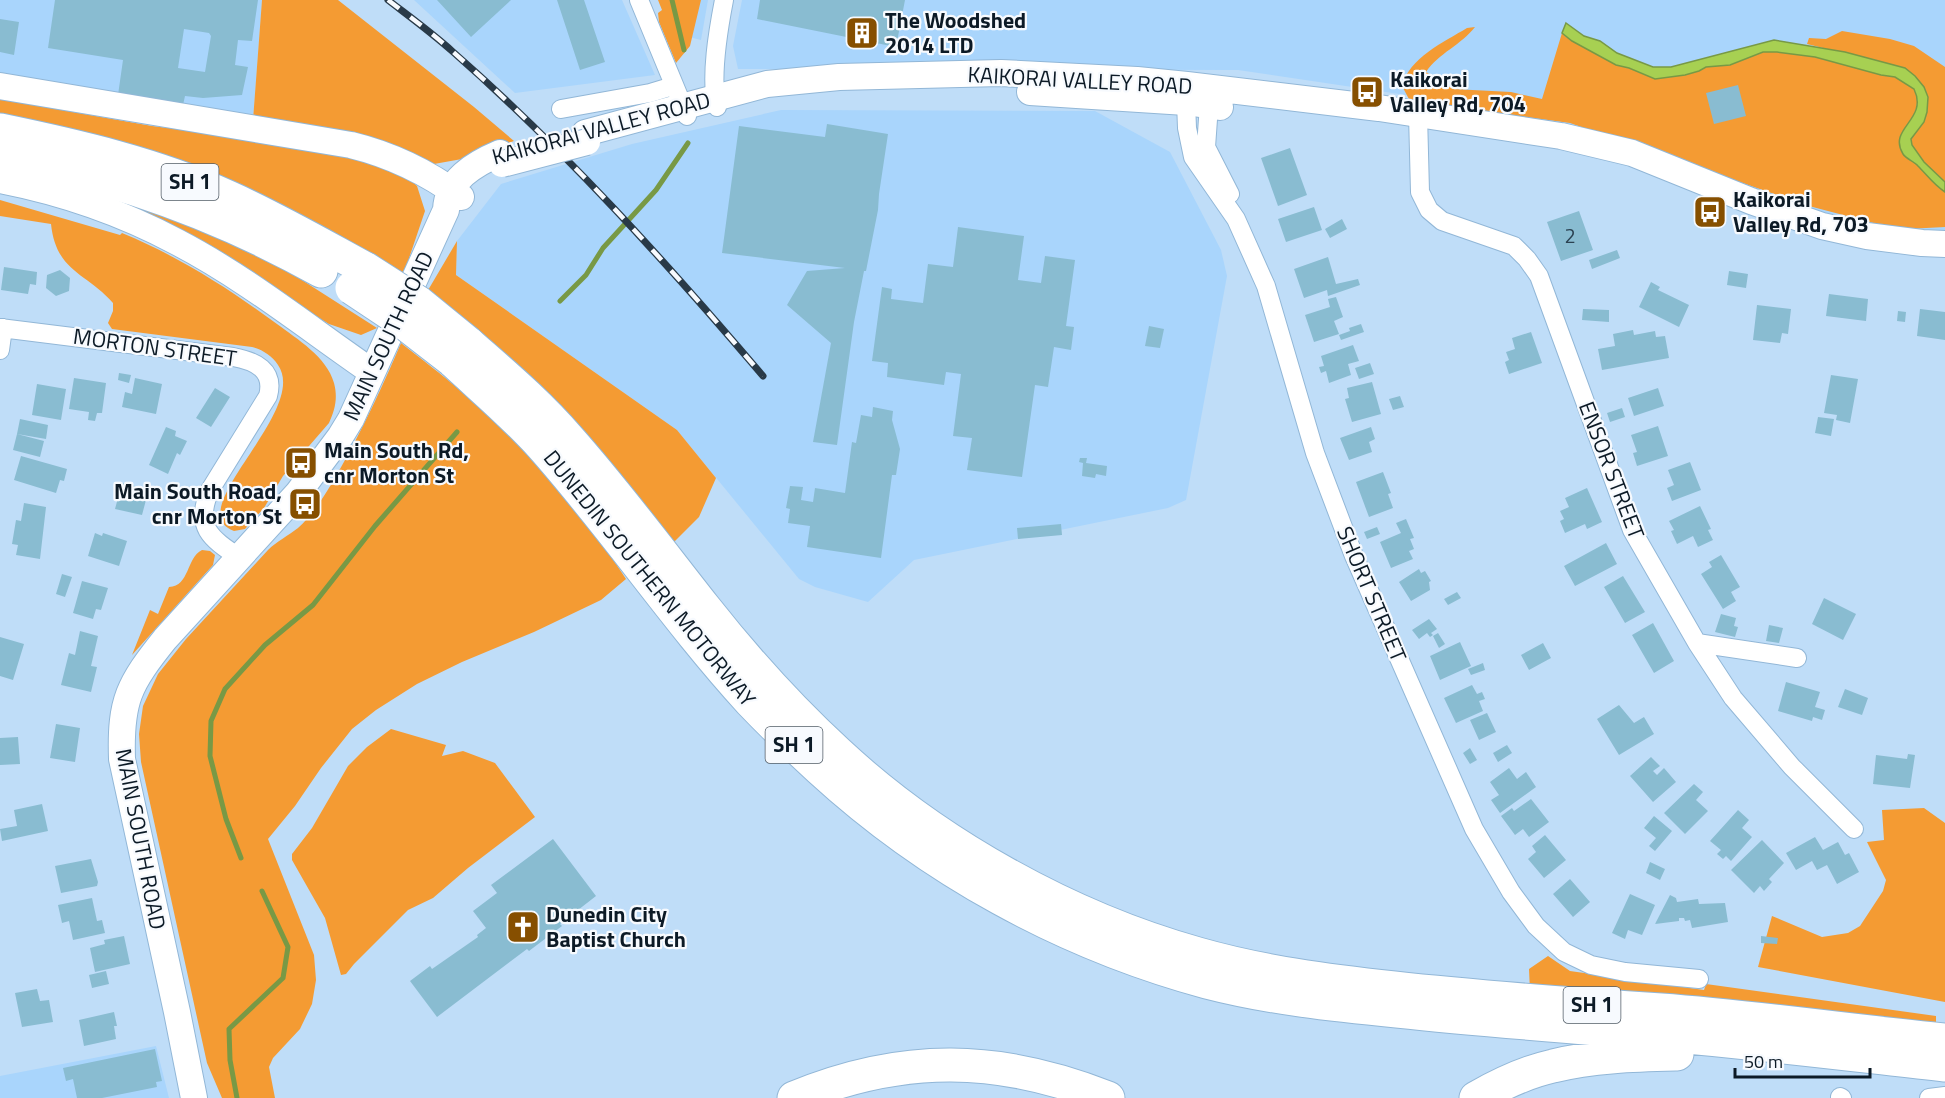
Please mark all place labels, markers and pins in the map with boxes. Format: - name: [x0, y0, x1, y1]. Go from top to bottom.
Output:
- place label: The Woodshed 2014 LTD: [885, 3, 1026, 62]
- building icon: The Woodshed 2014 LTD: [844, 15, 880, 51]
- place label: Kaikorai Valley Rd, 704: [1390, 62, 1526, 121]
- bus stop icon: Kaikorai Valley Rd, 704: [1349, 74, 1385, 110]
- place label: Kaikorai Valley Rd, 703: [1733, 182, 1869, 241]
- bus stop icon: Kaikorai Valley Rd, 703: [1692, 194, 1728, 230]
- place label: Main South Rd, cnr Morton St: [324, 433, 469, 492]
- bus stop icon: Main South Rd, cnr Morton St: [283, 445, 319, 481]
- place label: Main South Road, cnr Morton St: [114, 474, 282, 533]
- bus stop icon: Main South Road, cnr Morton St: [287, 486, 323, 522]
- place label: Dunedin City Baptist Church: [546, 897, 686, 956]
- church icon: Dunedin City Baptist Church: [505, 909, 541, 945]

